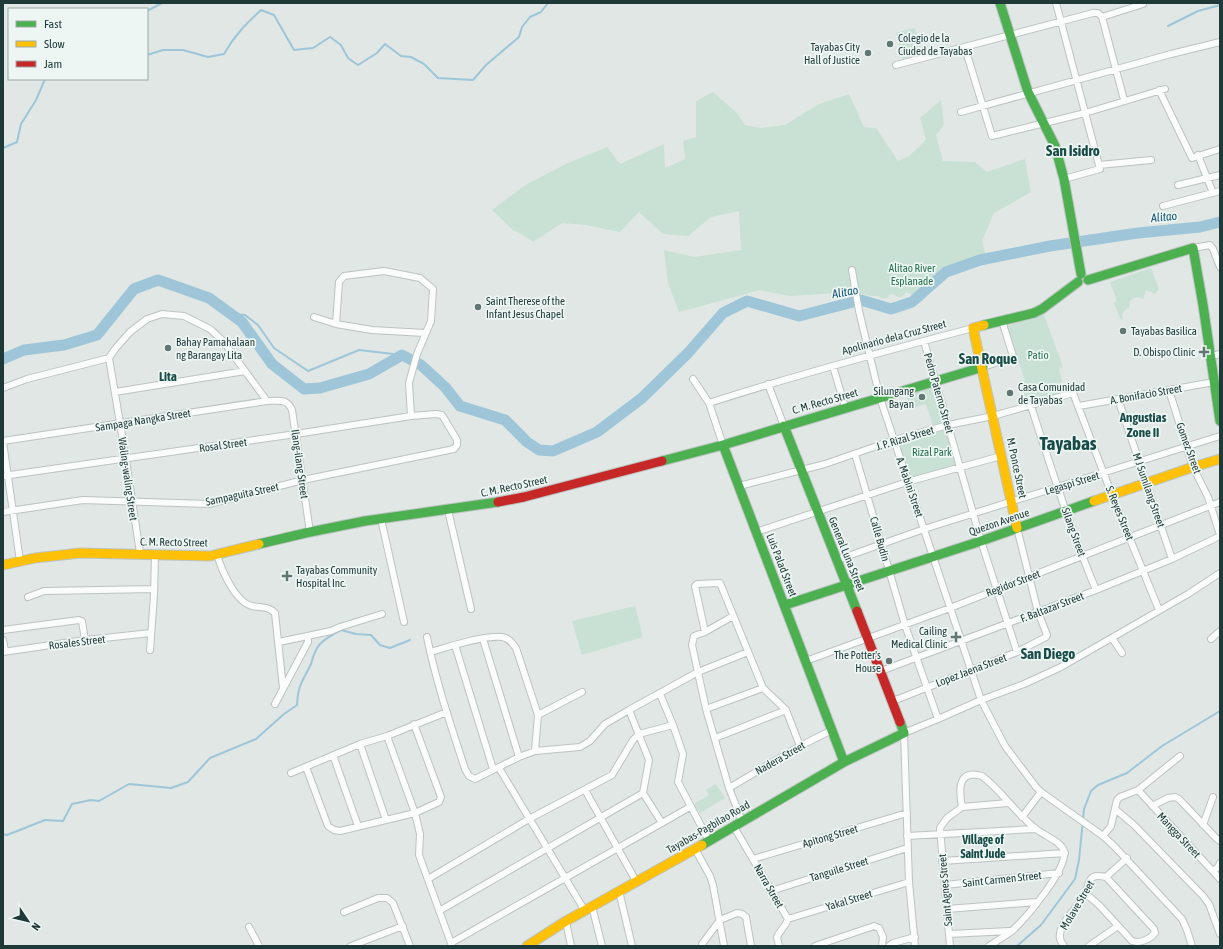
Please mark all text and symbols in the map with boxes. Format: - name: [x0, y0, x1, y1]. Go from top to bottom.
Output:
- legend: [8, 8, 148, 80]
- text: Fast: [44, 17, 62, 31]
- place label: Colegio de la Ciuded de Tayabas: [898, 32, 972, 57]
- text: Slow: [44, 37, 65, 51]
- marker: Colegio de la Ciuded de Tayabas: [885, 39, 895, 49]
- place label: Tayabas City Hall of Justice: [804, 41, 860, 66]
- marker: Tayabas City Hall of Justice: [863, 48, 873, 58]
- text: Jam: [44, 57, 62, 71]
- district label: San Isidro: [1046, 142, 1100, 159]
- water label: Alitao: [1149, 209, 1178, 225]
- park label: Alitao River Esplanade: [889, 262, 936, 287]
- water label: Alitao: [830, 283, 860, 301]
- place label: Saint Therese of the Infant Jesus Chapel: [486, 295, 565, 320]
- marker: Saint Therese of the Infant Jesus Chapel: [473, 302, 483, 312]
- street label: Apolinario dela Cruz Street: [841, 317, 947, 357]
- place label: Tayabas Basilica: [1131, 325, 1197, 337]
- marker: Tayabas Basilica: [1118, 326, 1128, 336]
- place label: Bahay Pamahalaan ng Barangay Lita: [176, 336, 255, 361]
- marker: Bahay Pamahalaan ng Barangay Lita: [163, 343, 173, 353]
- place label: D. Obispo Clinic: [1133, 346, 1196, 358]
- marker: D. Obispo Clinic: [1198, 346, 1210, 358]
- park label: Patio: [1027, 349, 1049, 361]
- district label: San Roque: [959, 350, 1017, 367]
- street label: Pedro Paterno Street: [922, 351, 956, 435]
- district label: Lita: [159, 369, 177, 384]
- place label: Casa Comunidad de Tayabas: [1018, 381, 1085, 406]
- street label: A. Bonifacio Street: [1109, 382, 1183, 406]
- place label: Silungang Bayan: [874, 385, 914, 410]
- street label: C. M. Recto Street: [791, 386, 859, 416]
- marker: Casa Comunidad de Tayabas: [1005, 388, 1015, 398]
- marker: Silungang Bayan: [917, 392, 927, 402]
- street label: Sampaga Nangka Street: [94, 407, 192, 433]
- district label: Angustias Zone II: [1119, 410, 1167, 440]
- street label: Gomez Street: [1174, 421, 1204, 475]
- street label: J. P. Rizal Street: [875, 423, 935, 453]
- street label: Ilang-ilang Street: [289, 429, 311, 499]
- district label: Tayabas: [1040, 432, 1097, 454]
- street label: Rosal Street: [198, 436, 248, 454]
- street label: Waling-waling Street: [116, 437, 140, 521]
- street label: M. Ponce Street: [1005, 437, 1029, 499]
- park label: Rizal Park: [912, 446, 952, 458]
- street label: M J Sumilang Street: [1131, 451, 1167, 529]
- street label: A. Mabini Street: [894, 455, 926, 519]
- street label: Legaspi Street: [1043, 469, 1101, 497]
- street label: C. M. Recto Street: [480, 473, 548, 499]
- street label: Sampaguita Street: [204, 480, 280, 508]
- street label: S. Reyes Street: [1104, 484, 1136, 542]
- street label: Quezon Avenue: [967, 506, 1031, 538]
- street label: Silang Street: [1060, 506, 1088, 558]
- street label: General Luna Street: [827, 515, 867, 593]
- street label: Calle Budin: [868, 515, 892, 563]
- street label: Luis Palad Street: [764, 532, 800, 598]
- street label: C. M. Recto Street: [140, 535, 208, 549]
- place label: Tayabas Community Hospital Inc.: [296, 564, 378, 589]
- street label: Regidor Street: [984, 567, 1042, 599]
- marker: Tayabas Community Hospital Inc.: [281, 570, 293, 582]
- street label: F. Baltazar Street: [1019, 589, 1085, 625]
- place label: Cailing Medical Clinic: [891, 625, 948, 650]
- marker: Cailing Medical Clinic: [950, 631, 962, 643]
- street label: Rosales Street: [48, 633, 106, 651]
- district label: San Diego: [1021, 645, 1075, 662]
- place label: The Potter's House: [834, 649, 881, 674]
- street label: Lopez Jaena Street: [934, 651, 1008, 689]
- marker: The Potter's House: [884, 656, 894, 666]
- street label: Nadera Street: [753, 739, 807, 777]
- street label: Tayabas-Pagbilao Road: [664, 798, 752, 856]
- street label: Mangga Street: [1155, 810, 1203, 860]
- street label: Apitong Street: [801, 822, 859, 850]
- district label: Village of Saint Jude: [960, 833, 1006, 861]
- street label: Saint Agnes Street: [936, 853, 954, 927]
- street label: Tanguile Street: [808, 854, 870, 884]
- street label: Narra Street: [752, 862, 786, 910]
- street label: Saint Carmen Street: [962, 869, 1042, 889]
- street label: Molave Street: [1058, 878, 1096, 932]
- street label: Yakal Street: [824, 887, 874, 913]
- north arrow: [8, 901, 48, 941]
- text: N: [29, 921, 43, 933]

